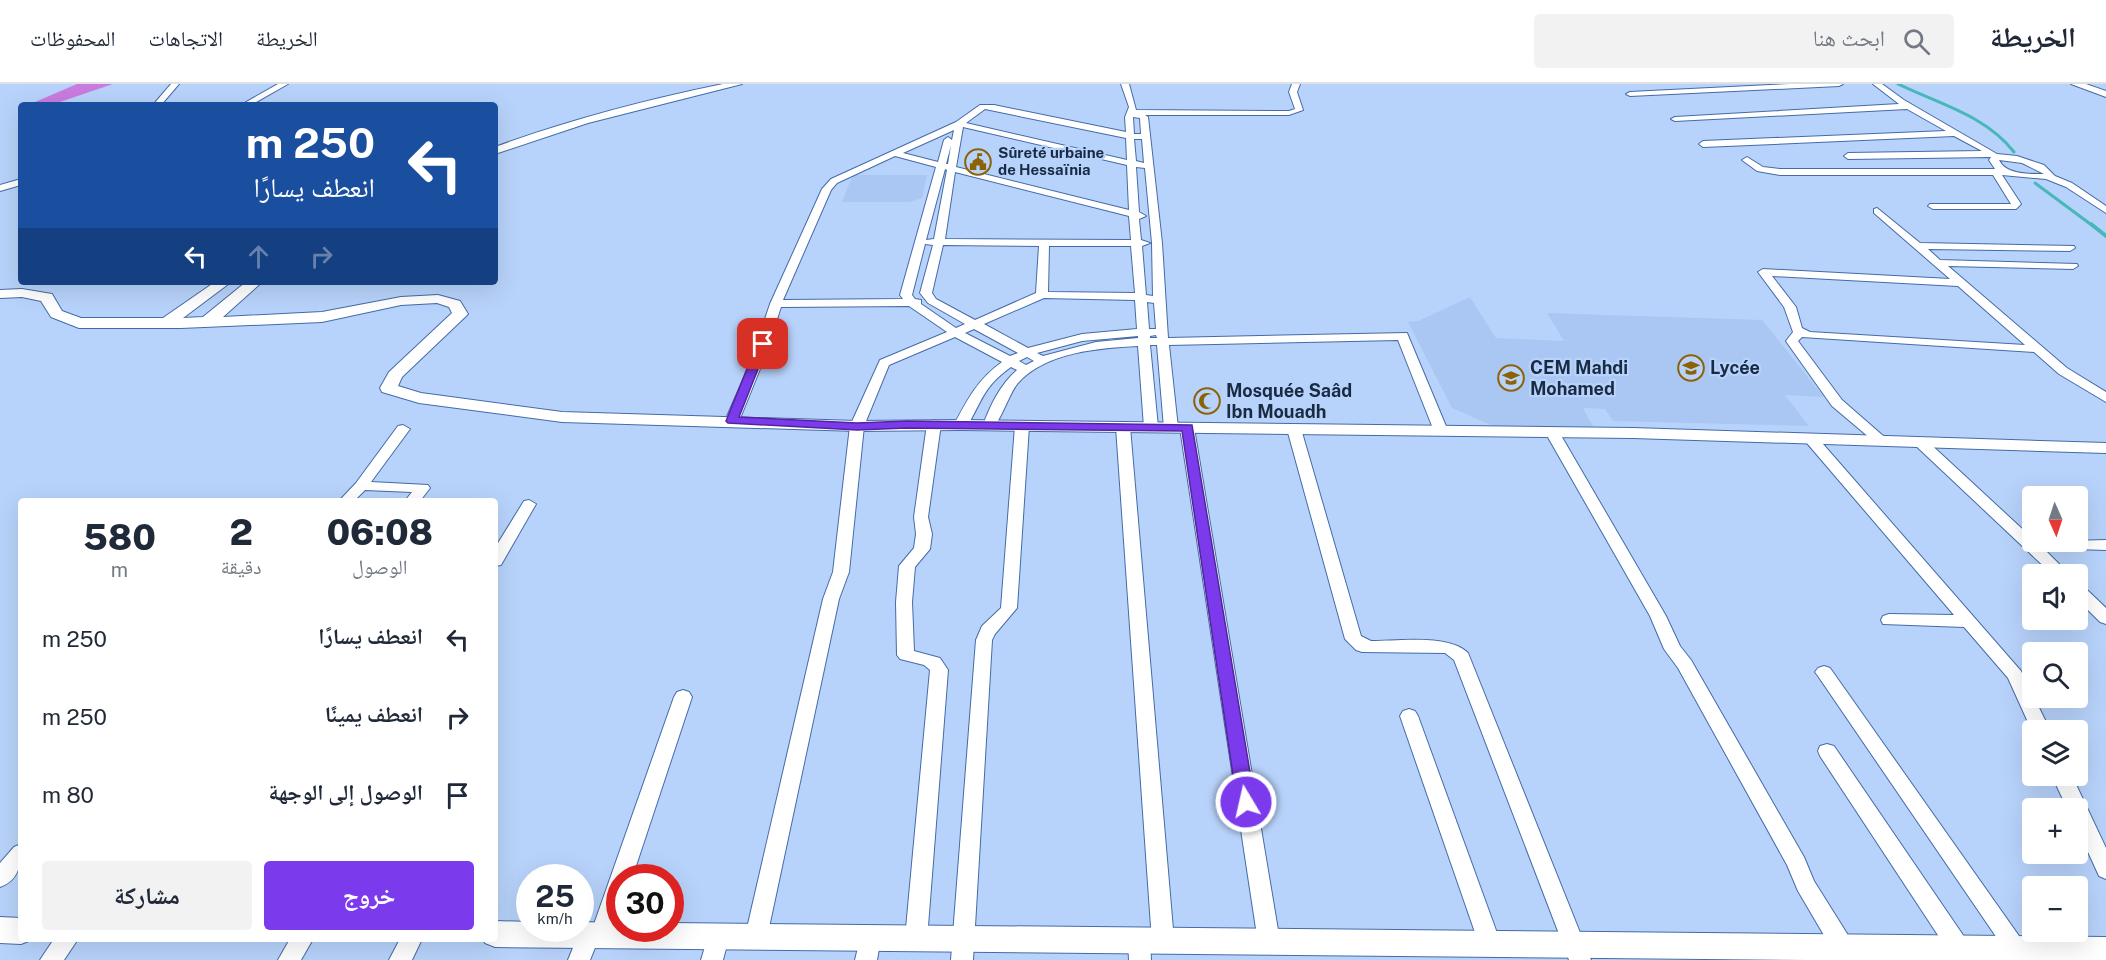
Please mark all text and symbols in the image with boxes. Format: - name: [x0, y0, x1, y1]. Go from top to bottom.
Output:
- search box: [1534, 14, 1954, 68]
- text: الخريطة: [1990, 20, 2076, 53]
- text: ابحث هنا: [1813, 25, 1885, 51]
- icon: search: [1900, 25, 1933, 58]
- text: المحفوظات: [30, 26, 115, 51]
- text: الاتجاهات: [148, 26, 223, 51]
- text: الخريطة: [256, 26, 318, 51]
- text: 250 m: [246, 118, 375, 167]
- icon: left: [396, 126, 474, 204]
- place label: Sûreté urbaine de Hessaïnia: [998, 144, 1104, 178]
- public building icon: Sûreté urbaine de Hessaïnia: [963, 147, 993, 177]
- text: انعطف يسارًا: [254, 171, 375, 203]
- icon: left: [179, 240, 212, 273]
- icon: ahead: [242, 240, 275, 273]
- icon: right: [305, 240, 338, 273]
- pin: [737, 318, 788, 369]
- icon: arrive: [746, 327, 779, 360]
- school or university icon: Lycée: [1676, 353, 1706, 383]
- place label: CEM Mahdi Mohamed: [1530, 357, 1628, 399]
- place label: Lycée: [1710, 357, 1760, 378]
- school or university icon: CEM Mahdi Mohamed: [1496, 363, 1526, 393]
- place label: Mosquée Saâd Ibn Mouadh: [1226, 380, 1352, 422]
- mosque icon: Mosquée Saâd Ibn Mouadh: [1192, 386, 1222, 416]
- north arrow: [2022, 486, 2088, 552]
- map controls: [2022, 486, 2088, 942]
- text: 2: [229, 511, 253, 553]
- text: 06:08: [326, 511, 433, 553]
- text: 580: [83, 516, 156, 558]
- text: دقيقة: [221, 555, 262, 579]
- text: الوصول: [352, 555, 407, 579]
- text: m: [111, 558, 128, 582]
- button: sound: [2022, 564, 2088, 630]
- text: انعطف يسارًا: [318, 623, 423, 649]
- icon: left: [441, 623, 474, 656]
- text: 250 m: [42, 626, 107, 652]
- button: search: [2022, 642, 2088, 708]
- text: انعطف يمينًا: [325, 701, 423, 727]
- icon: right: [441, 701, 474, 734]
- text: 250 m: [42, 704, 107, 730]
- button: layers: [2022, 720, 2088, 786]
- position arrow: [1214, 770, 1278, 834]
- text: الوصول إلى الوجهة: [268, 779, 423, 805]
- icon: arrive: [441, 779, 474, 812]
- text: 80 m: [42, 782, 94, 808]
- button: +: [2022, 798, 2088, 864]
- button: مشاركة: [42, 861, 252, 930]
- button: خروج: [264, 861, 474, 930]
- speed limit sign: 30: [606, 864, 684, 942]
- button: −: [2022, 876, 2088, 942]
- text: 25: [535, 878, 575, 914]
- text: km/h: [537, 910, 573, 927]

